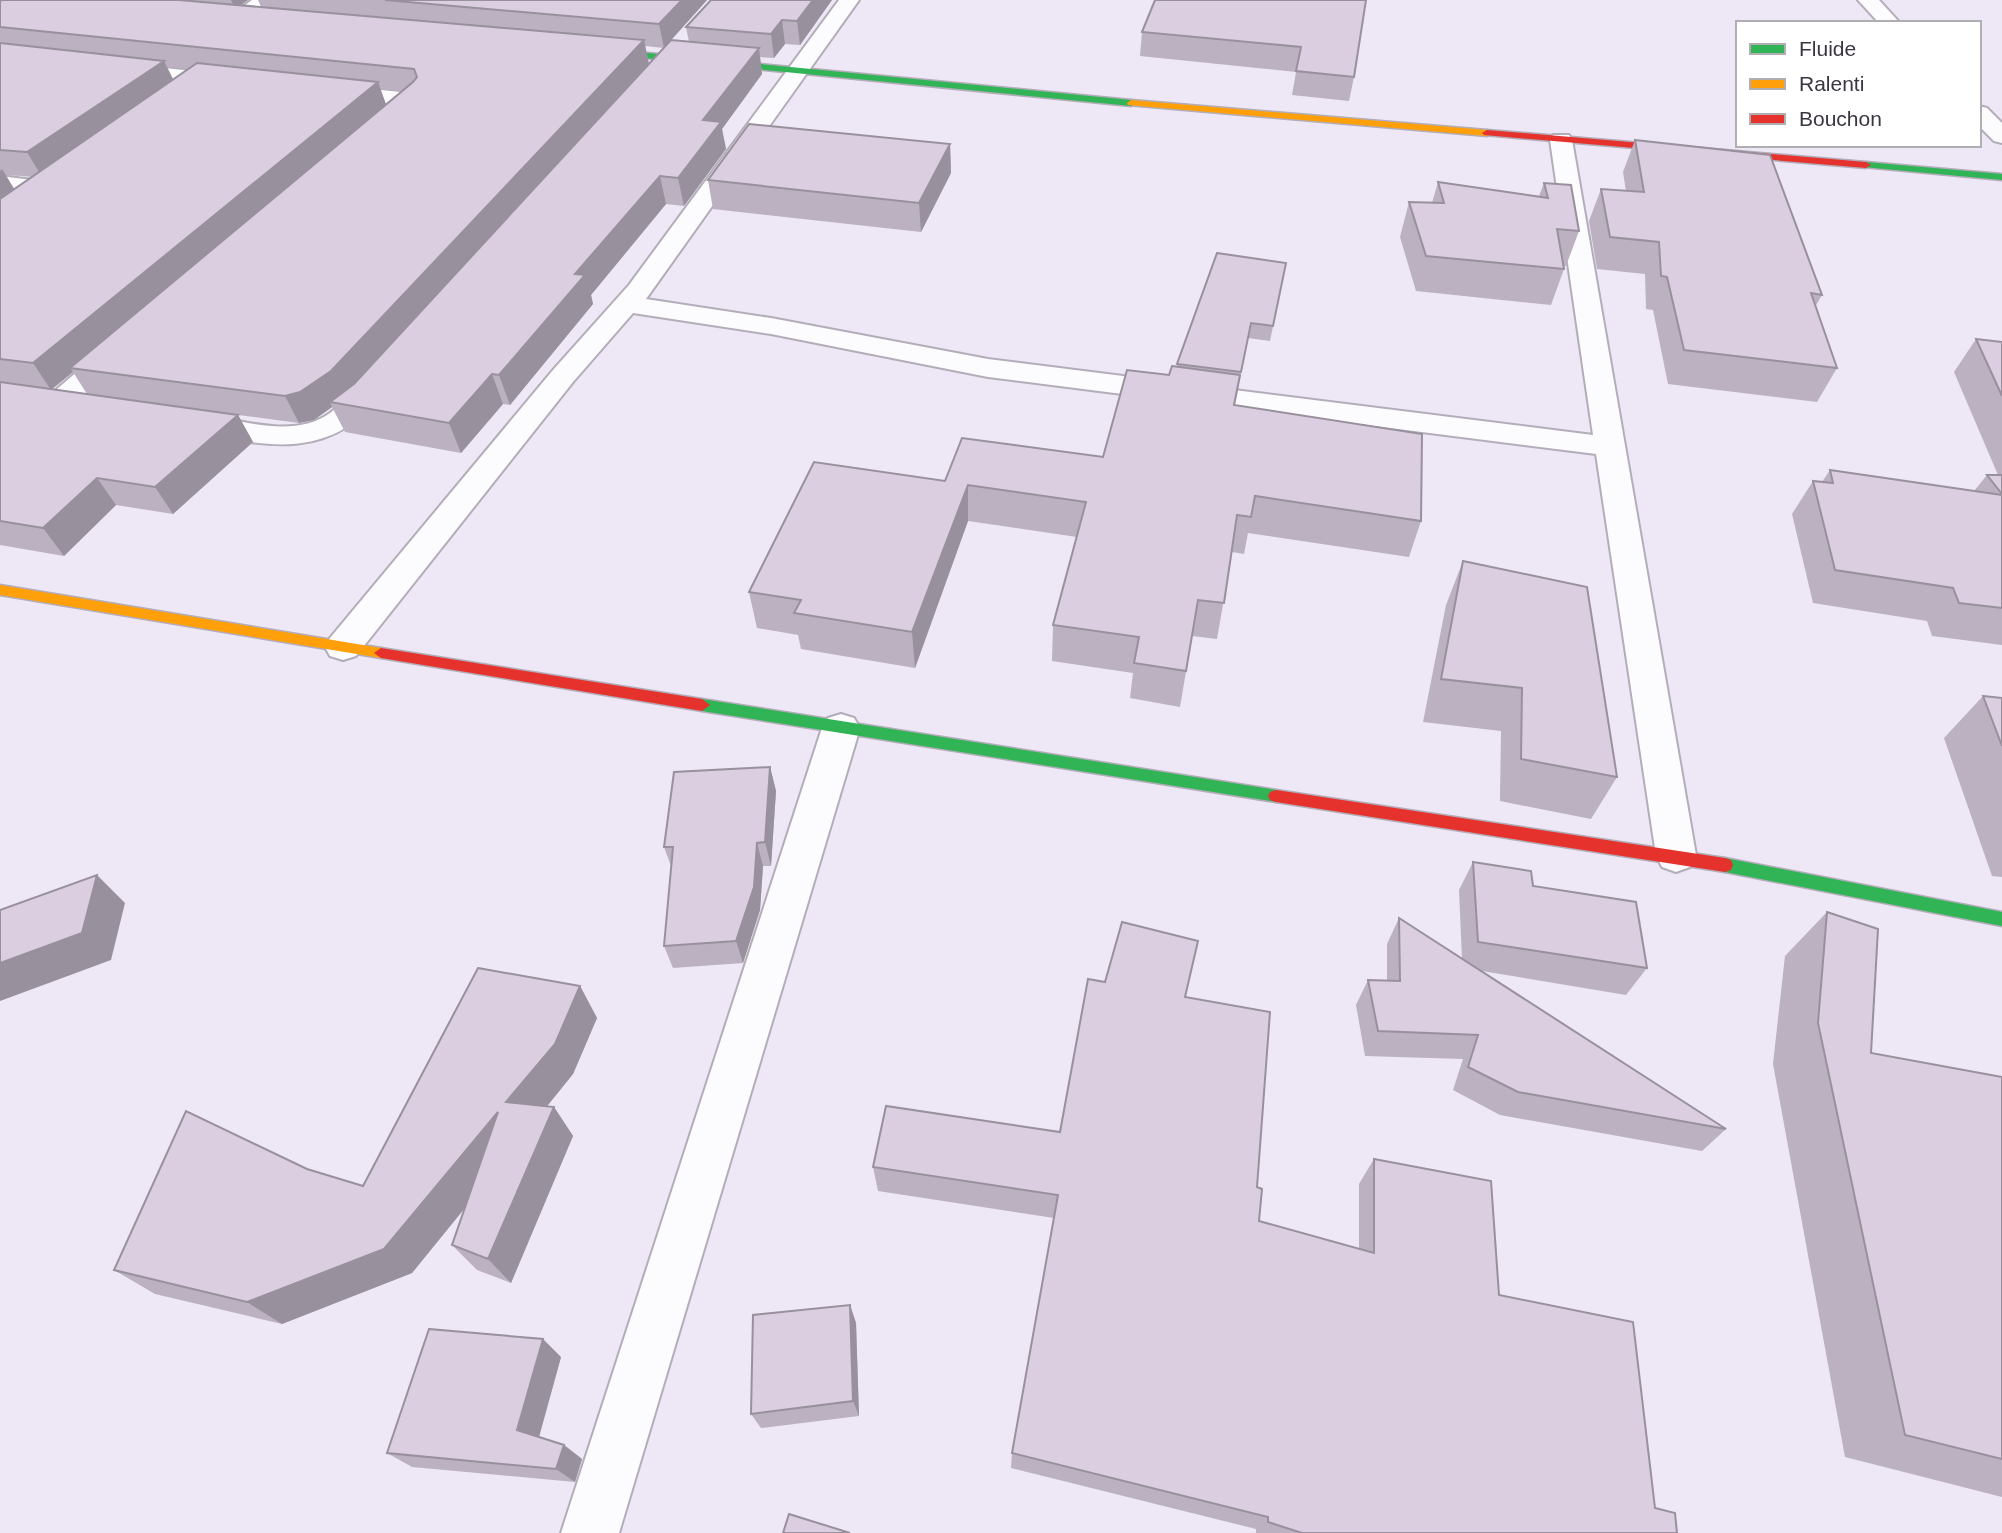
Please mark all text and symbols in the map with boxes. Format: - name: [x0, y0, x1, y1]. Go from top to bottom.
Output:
- legend: [1736, 21, 1981, 147]
- text: Fluide: [1799, 37, 1856, 60]
- text: Ralenti: [1799, 72, 1864, 95]
- text: Bouchon: [1799, 107, 1882, 130]

